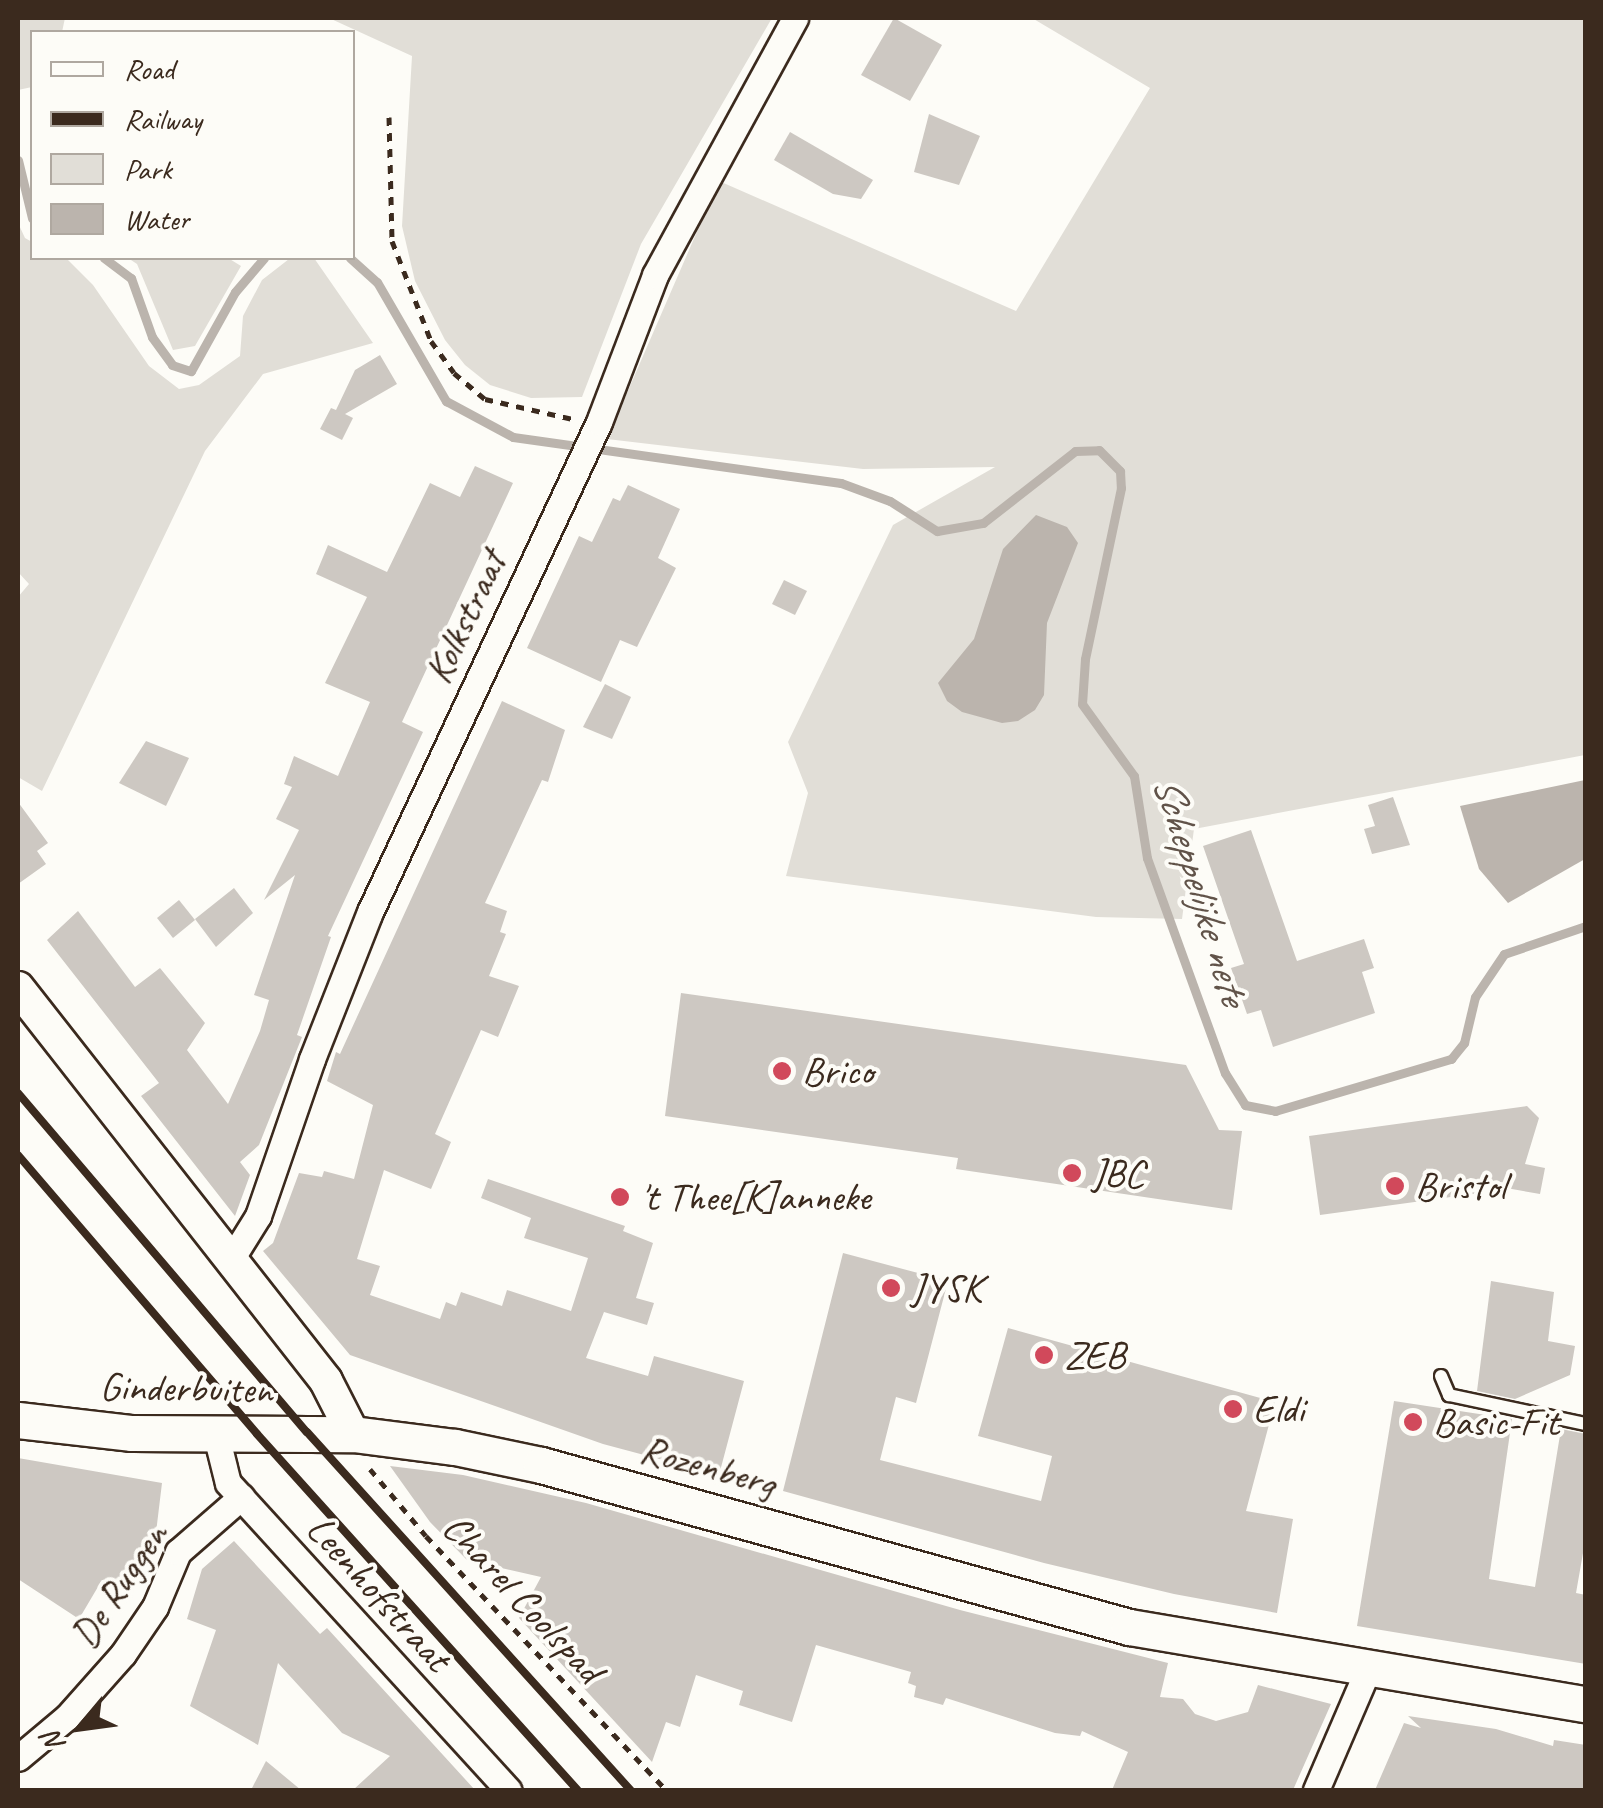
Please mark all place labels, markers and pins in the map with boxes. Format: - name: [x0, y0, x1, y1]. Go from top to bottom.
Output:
- place label: Brico: [802, 1047, 873, 1095]
- marker: Brico: [771, 1060, 793, 1082]
- place label: JBC: [1092, 1149, 1144, 1197]
- marker: JBC: [1061, 1162, 1083, 1184]
- place label: Bristol: [1415, 1162, 1506, 1210]
- place label: 't Thee[K]anneke: [640, 1173, 872, 1221]
- marker: Bristol: [1384, 1175, 1406, 1197]
- marker: 't Thee[K]anneke: [609, 1186, 631, 1208]
- place label: JYSK: [911, 1264, 982, 1312]
- marker: JYSK: [880, 1277, 902, 1299]
- place label: ZEB: [1064, 1331, 1126, 1379]
- marker: ZEB: [1033, 1344, 1055, 1366]
- place label: Eldi: [1253, 1385, 1304, 1433]
- marker: Eldi: [1222, 1398, 1244, 1420]
- place label: Basic-Fit: [1433, 1398, 1559, 1446]
- marker: Basic-Fit: [1402, 1411, 1424, 1433]

